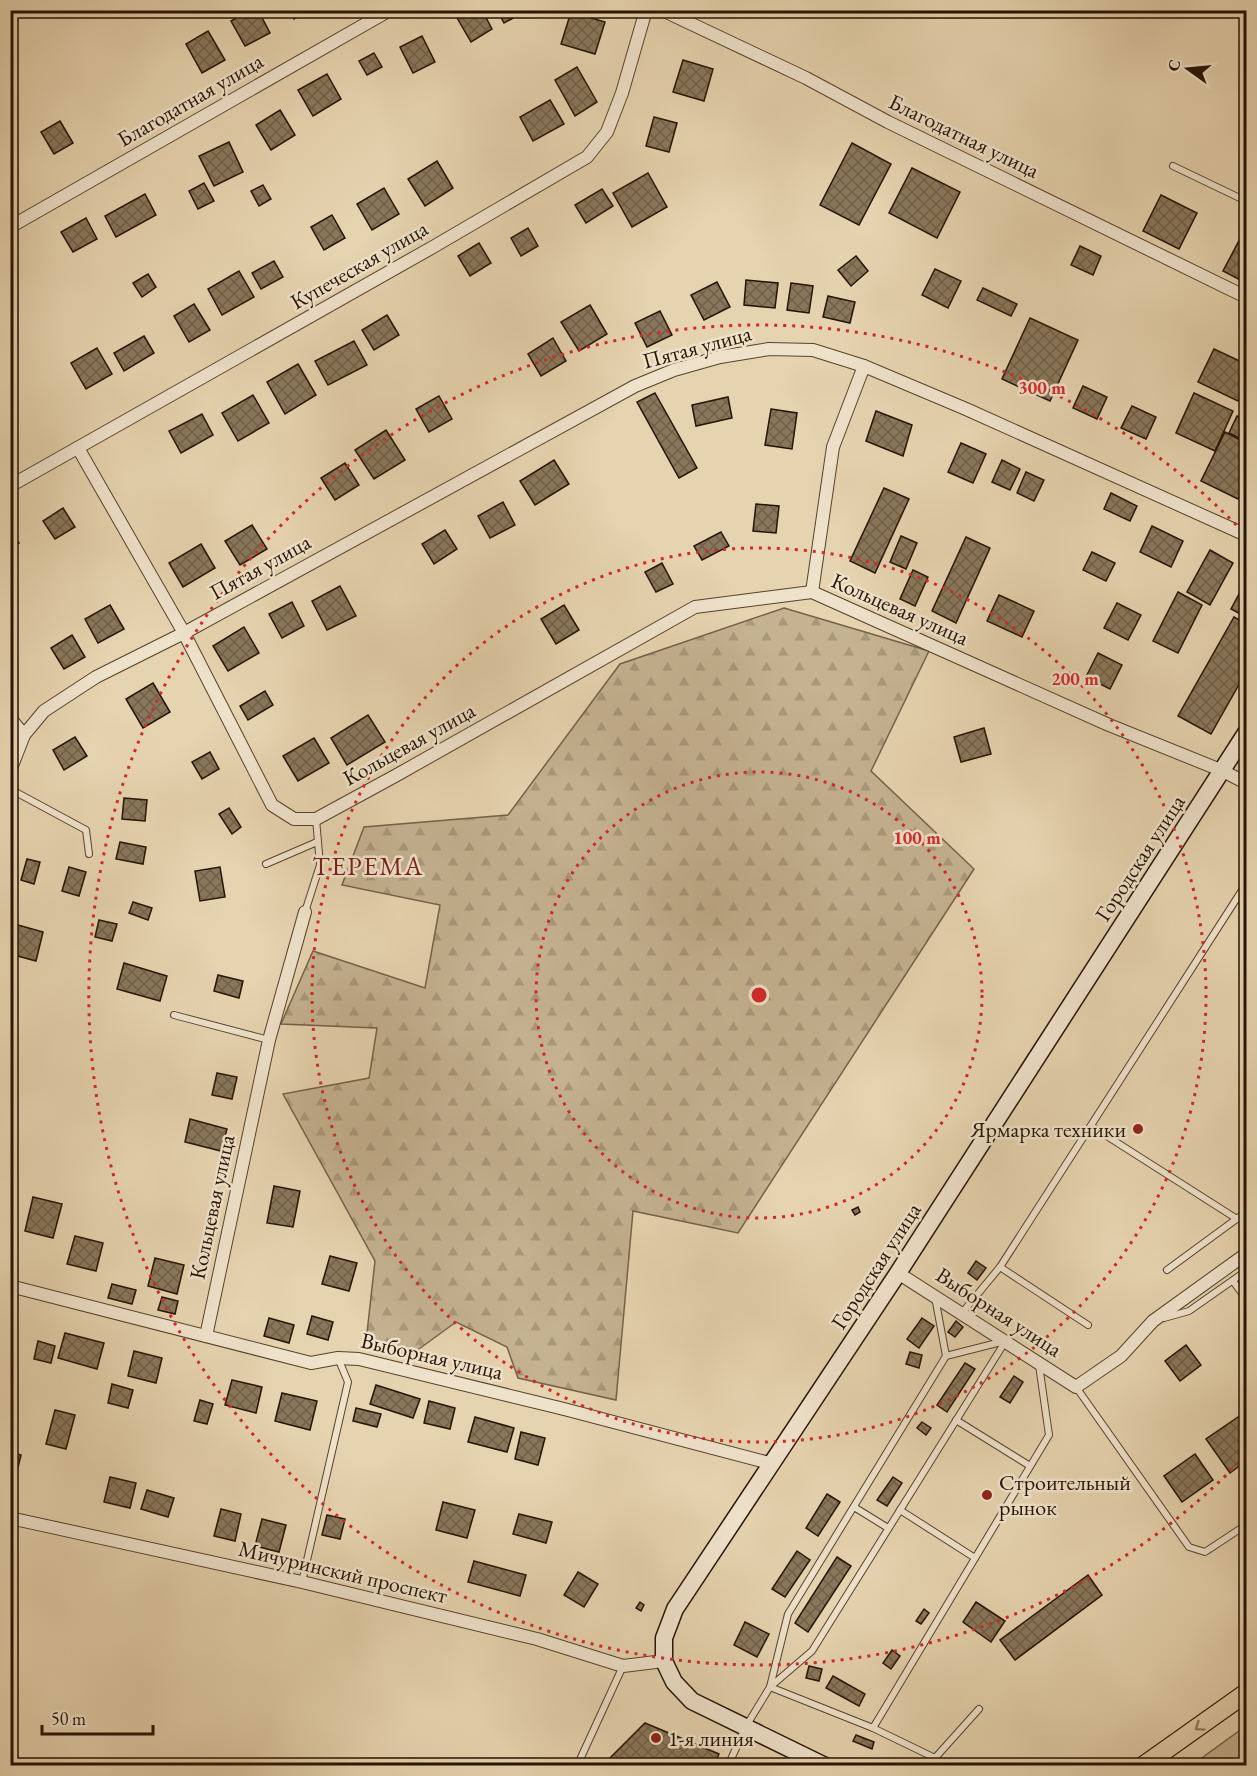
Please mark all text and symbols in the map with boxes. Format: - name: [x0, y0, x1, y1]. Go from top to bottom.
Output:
- north arrow: [1158, 39, 1218, 99]
- street label: Благодатная улица: [112, 46, 268, 154]
- text: С: [1162, 57, 1186, 73]
- street label: Благодатная улица: [884, 87, 1044, 185]
- street label: Купеческая улица: [285, 214, 433, 316]
- street label: Пятая улица: [639, 319, 755, 375]
- text: 300 m: [1018, 376, 1066, 399]
- street label: Пятая улица: [204, 527, 316, 607]
- street label: Кольцевая улица: [827, 566, 973, 652]
- text: 200 m: [1051, 667, 1099, 690]
- street label: Кольцевая улица: [338, 696, 481, 792]
- street label: Городская улица: [1088, 789, 1192, 927]
- text: 100 m: [893, 826, 941, 849]
- district label: ТЕРЕМА: [312, 849, 424, 883]
- centre of rings: [749, 985, 769, 1005]
- place label: Ярмарка техники: [970, 1115, 1126, 1144]
- marker: Ярмарка техники: [1131, 1122, 1145, 1136]
- street label: Кольцевая улица: [183, 1132, 242, 1282]
- street label: Городская улица: [824, 1197, 928, 1335]
- street label: Выборная улица: [930, 1260, 1068, 1364]
- street label: Выборная улица: [358, 1326, 506, 1386]
- place label: Строительный рынок: [999, 1468, 1131, 1522]
- marker: Строительный рынок: [980, 1488, 994, 1502]
- street label: Мичуринский проспект: [236, 1534, 450, 1610]
- scale bar: [42, 1698, 153, 1736]
- text: 50 m: [51, 1707, 86, 1730]
- one-way arrow: [1194, 1720, 1205, 1731]
- place label: 1-я линия: [668, 1724, 754, 1753]
- marker: 1-я линия: [649, 1731, 663, 1745]

